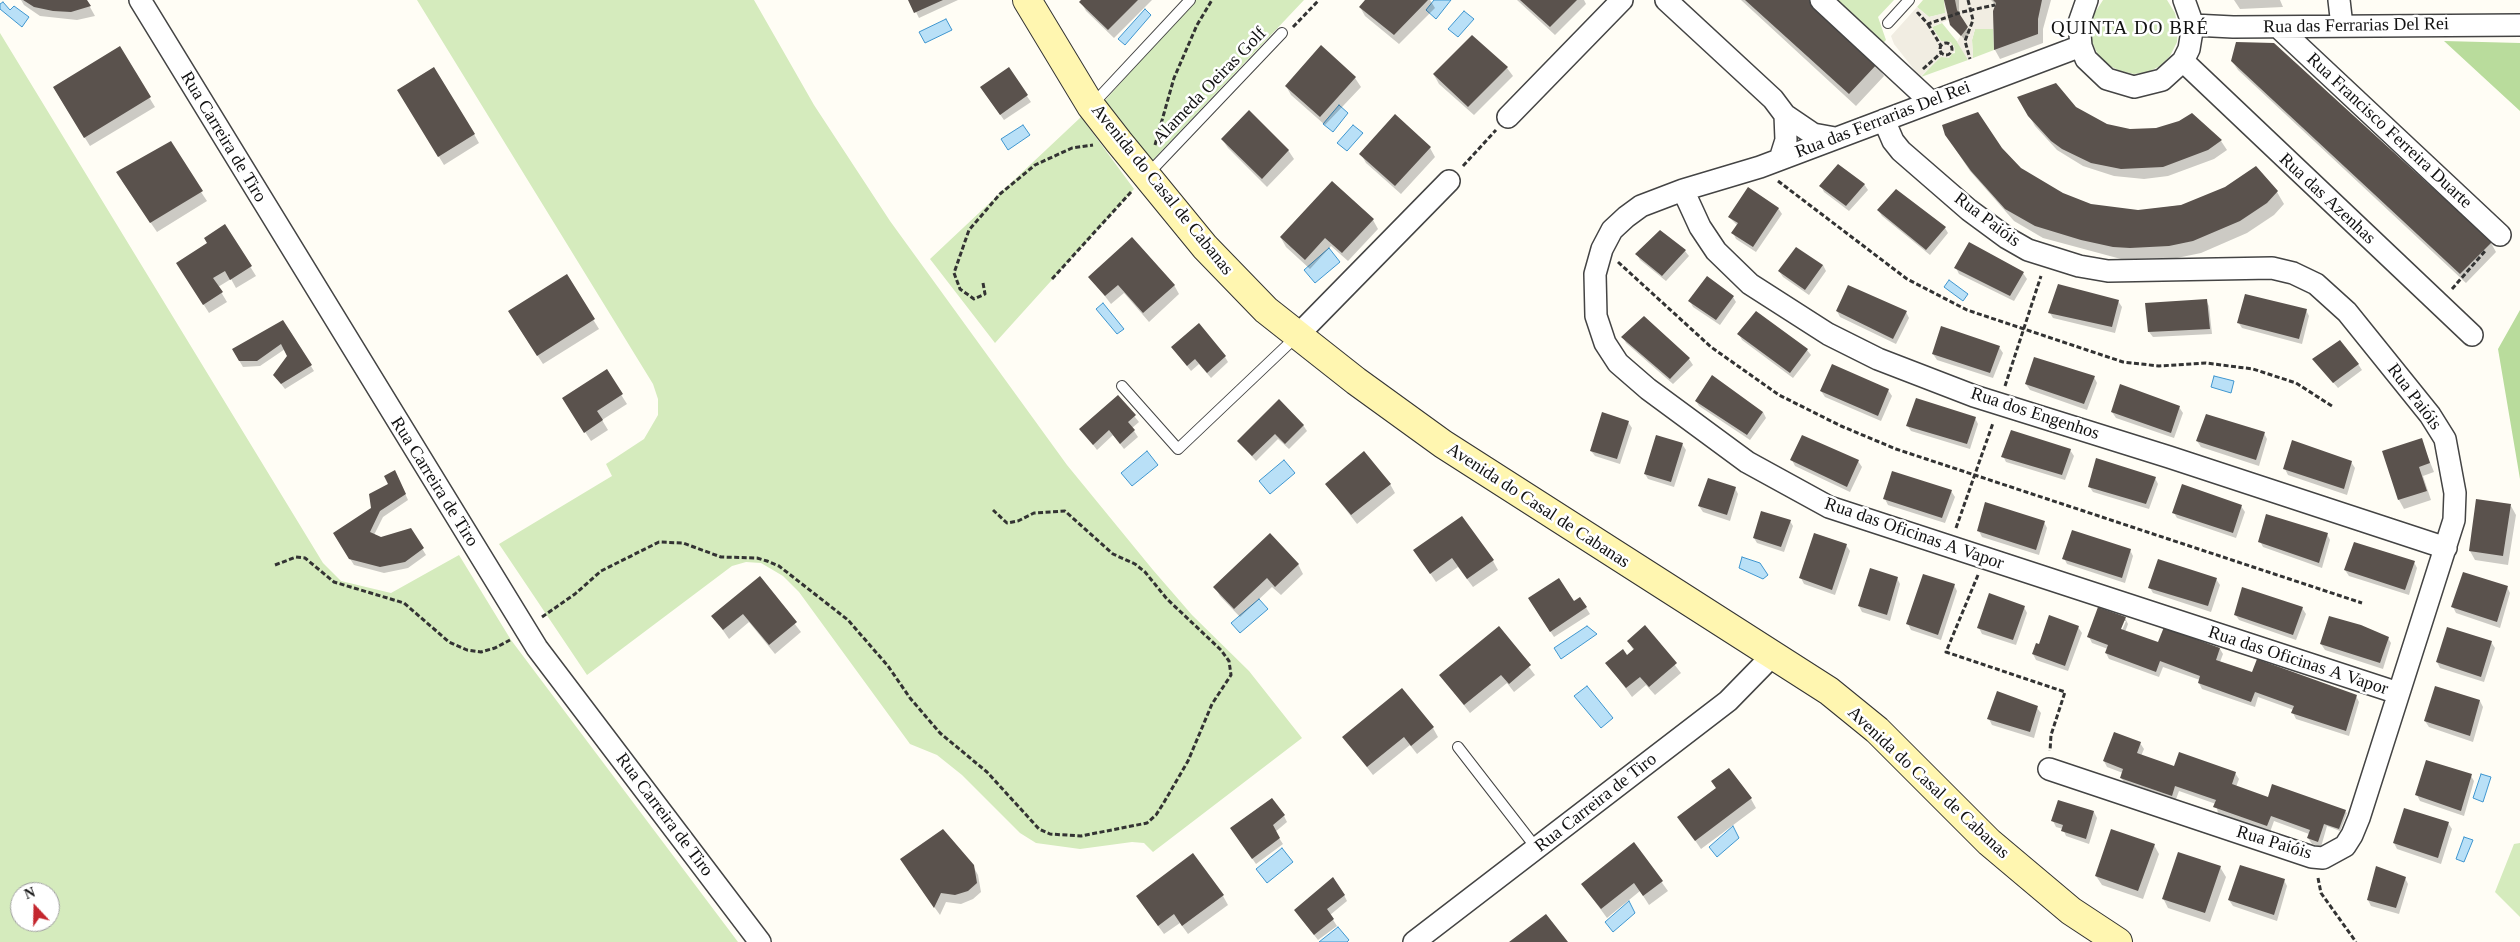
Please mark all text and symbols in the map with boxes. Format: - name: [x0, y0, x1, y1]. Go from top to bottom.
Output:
- street label: Rua das Ferrarias Del Rei: [2263, 14, 2449, 38]
- district label: QUINTA DO BRÉ: [2049, 18, 2211, 40]
- street label: Alameda Oeiras Golf: [1149, 23, 1271, 149]
- street label: Rua Francisco Ferreira Duarte: [2302, 49, 2476, 213]
- street label: Rua Carreira de Tiro: [175, 68, 271, 206]
- street label: Rua das Ferrarias Del Rei: [1792, 77, 1974, 163]
- street label: Avenida do Casal de Cabanas: [1086, 100, 1238, 280]
- street label: Rua das Azenhas: [2274, 149, 2380, 249]
- street label: Rua Paióis: [1950, 188, 2024, 252]
- street label: Rua Paióis: [2382, 360, 2446, 434]
- street label: Rua dos Engenhos: [1968, 383, 2102, 445]
- street label: Rua Carreira de Tiro: [385, 413, 483, 551]
- street label: Avenida do Casal de Cabanas: [1443, 439, 1633, 573]
- street label: Rua das Oficinas A Vapor: [1822, 493, 2006, 575]
- street label: Rua das Oficinas A Vapor: [2205, 622, 2391, 700]
- street label: Avenida do Casal de Cabanas: [1843, 702, 2013, 864]
- street label: Rua Carreira de Tiro: [611, 749, 717, 881]
- street label: Rua Carreira de Tiro: [1531, 749, 1661, 857]
- street label: Rua Paióis: [2234, 821, 2314, 865]
- north arrow: [10, 882, 60, 932]
- text: N: [22, 885, 37, 902]

